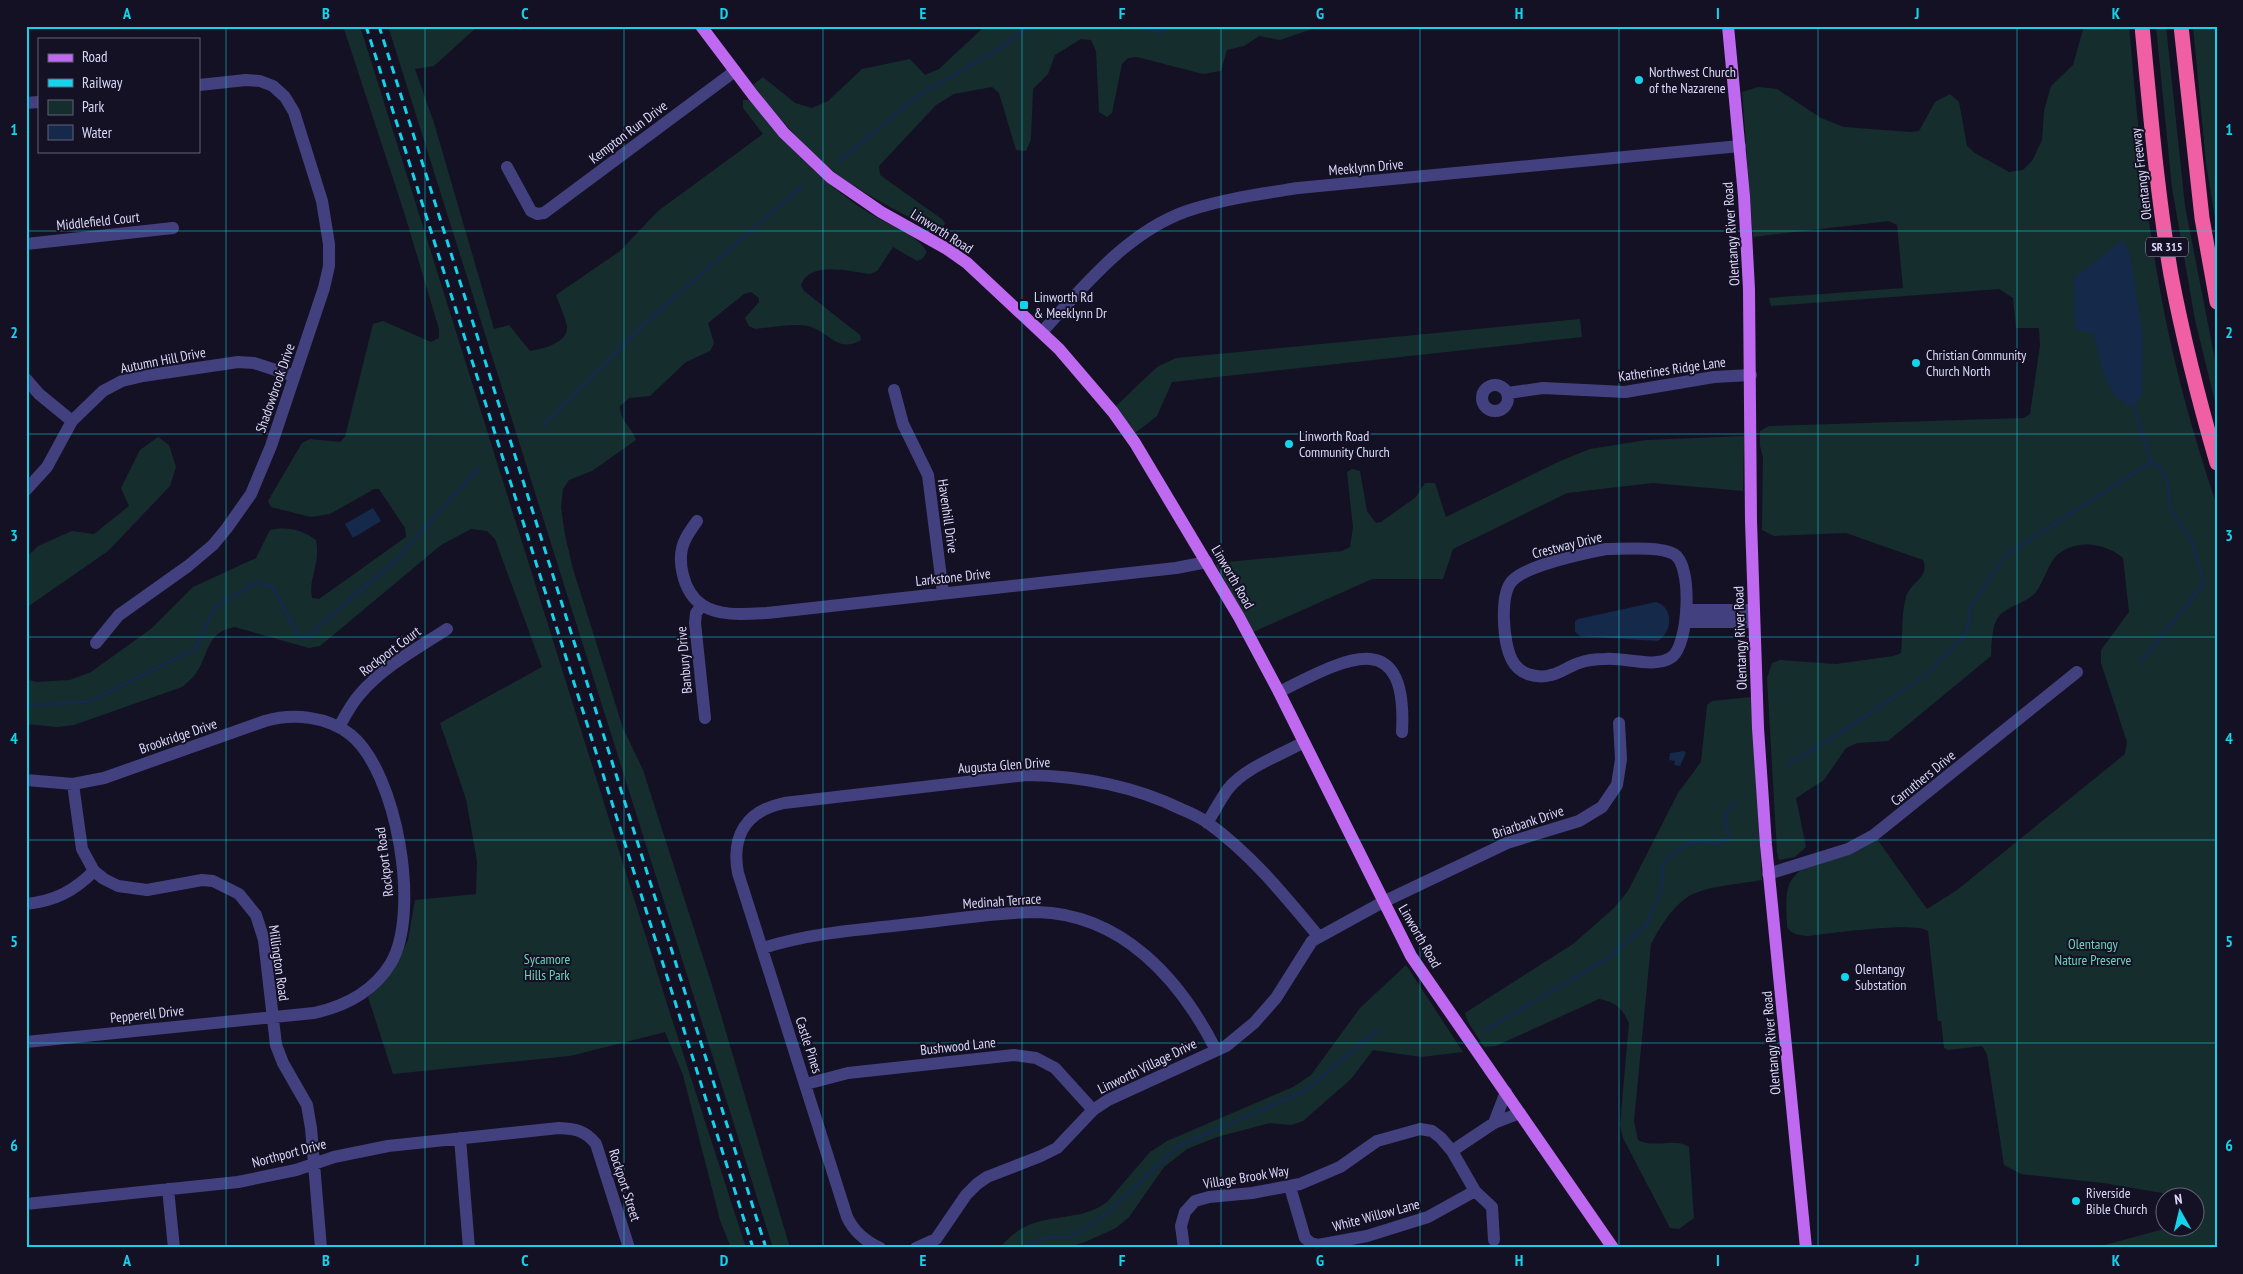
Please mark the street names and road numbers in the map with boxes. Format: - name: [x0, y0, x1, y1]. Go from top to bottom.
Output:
- street label: Kempton Run Drive: [585, 97, 671, 167]
- street label: Olentangy Freeway: [2126, 126, 2156, 221]
- street label: Meeklynn Drive: [1328, 155, 1404, 179]
- street label: Olentangy River Road: [1718, 181, 1744, 287]
- street label: Linworth Road: [907, 205, 977, 257]
- street label: Middlefield Court: [56, 208, 141, 234]
- road number: SR 315: [2146, 238, 2188, 256]
- street label: Shadowbrook Drive: [251, 341, 299, 435]
- street label: Autumn Hill Drive: [119, 343, 207, 377]
- street label: Katherines Ridge Lane: [1617, 353, 1727, 385]
- street label: Havenhill Drive: [934, 478, 962, 554]
- street label: Crestway Drive: [1530, 528, 1604, 562]
- street label: Linworth Road: [1208, 542, 1258, 612]
- street label: Larkstone Drive: [915, 564, 992, 590]
- street label: Olentangy River Road: [1729, 586, 1751, 690]
- street label: Rockport Court: [356, 622, 424, 680]
- street label: Banbury Drive: [672, 625, 696, 694]
- street label: Brookridge Drive: [137, 714, 219, 758]
- street label: Carruthers Drive: [1887, 746, 1959, 810]
- street label: Augusta Glen Drive: [957, 753, 1051, 777]
- street label: Briarbank Drive: [1490, 801, 1566, 843]
- street label: Rockport Road: [371, 826, 397, 898]
- street label: Medinah Terrace: [962, 889, 1042, 913]
- street label: Linworth Road: [1395, 901, 1445, 971]
- street label: Millington Road: [265, 924, 293, 1002]
- street label: Olentangy River Road: [1758, 990, 1784, 1096]
- street label: Pepperell Drive: [109, 1001, 185, 1027]
- street label: Castle Pines: [791, 1014, 827, 1076]
- street label: Bushwood Lane: [919, 1033, 997, 1059]
- street label: Linworth Village Drive: [1095, 1034, 1200, 1098]
- street label: Northport Drive: [250, 1134, 328, 1172]
- street label: Rockport Street: [605, 1147, 645, 1223]
- street label: Village Brook Way: [1201, 1161, 1291, 1193]
- street label: White Willow Lane: [1330, 1195, 1422, 1235]

